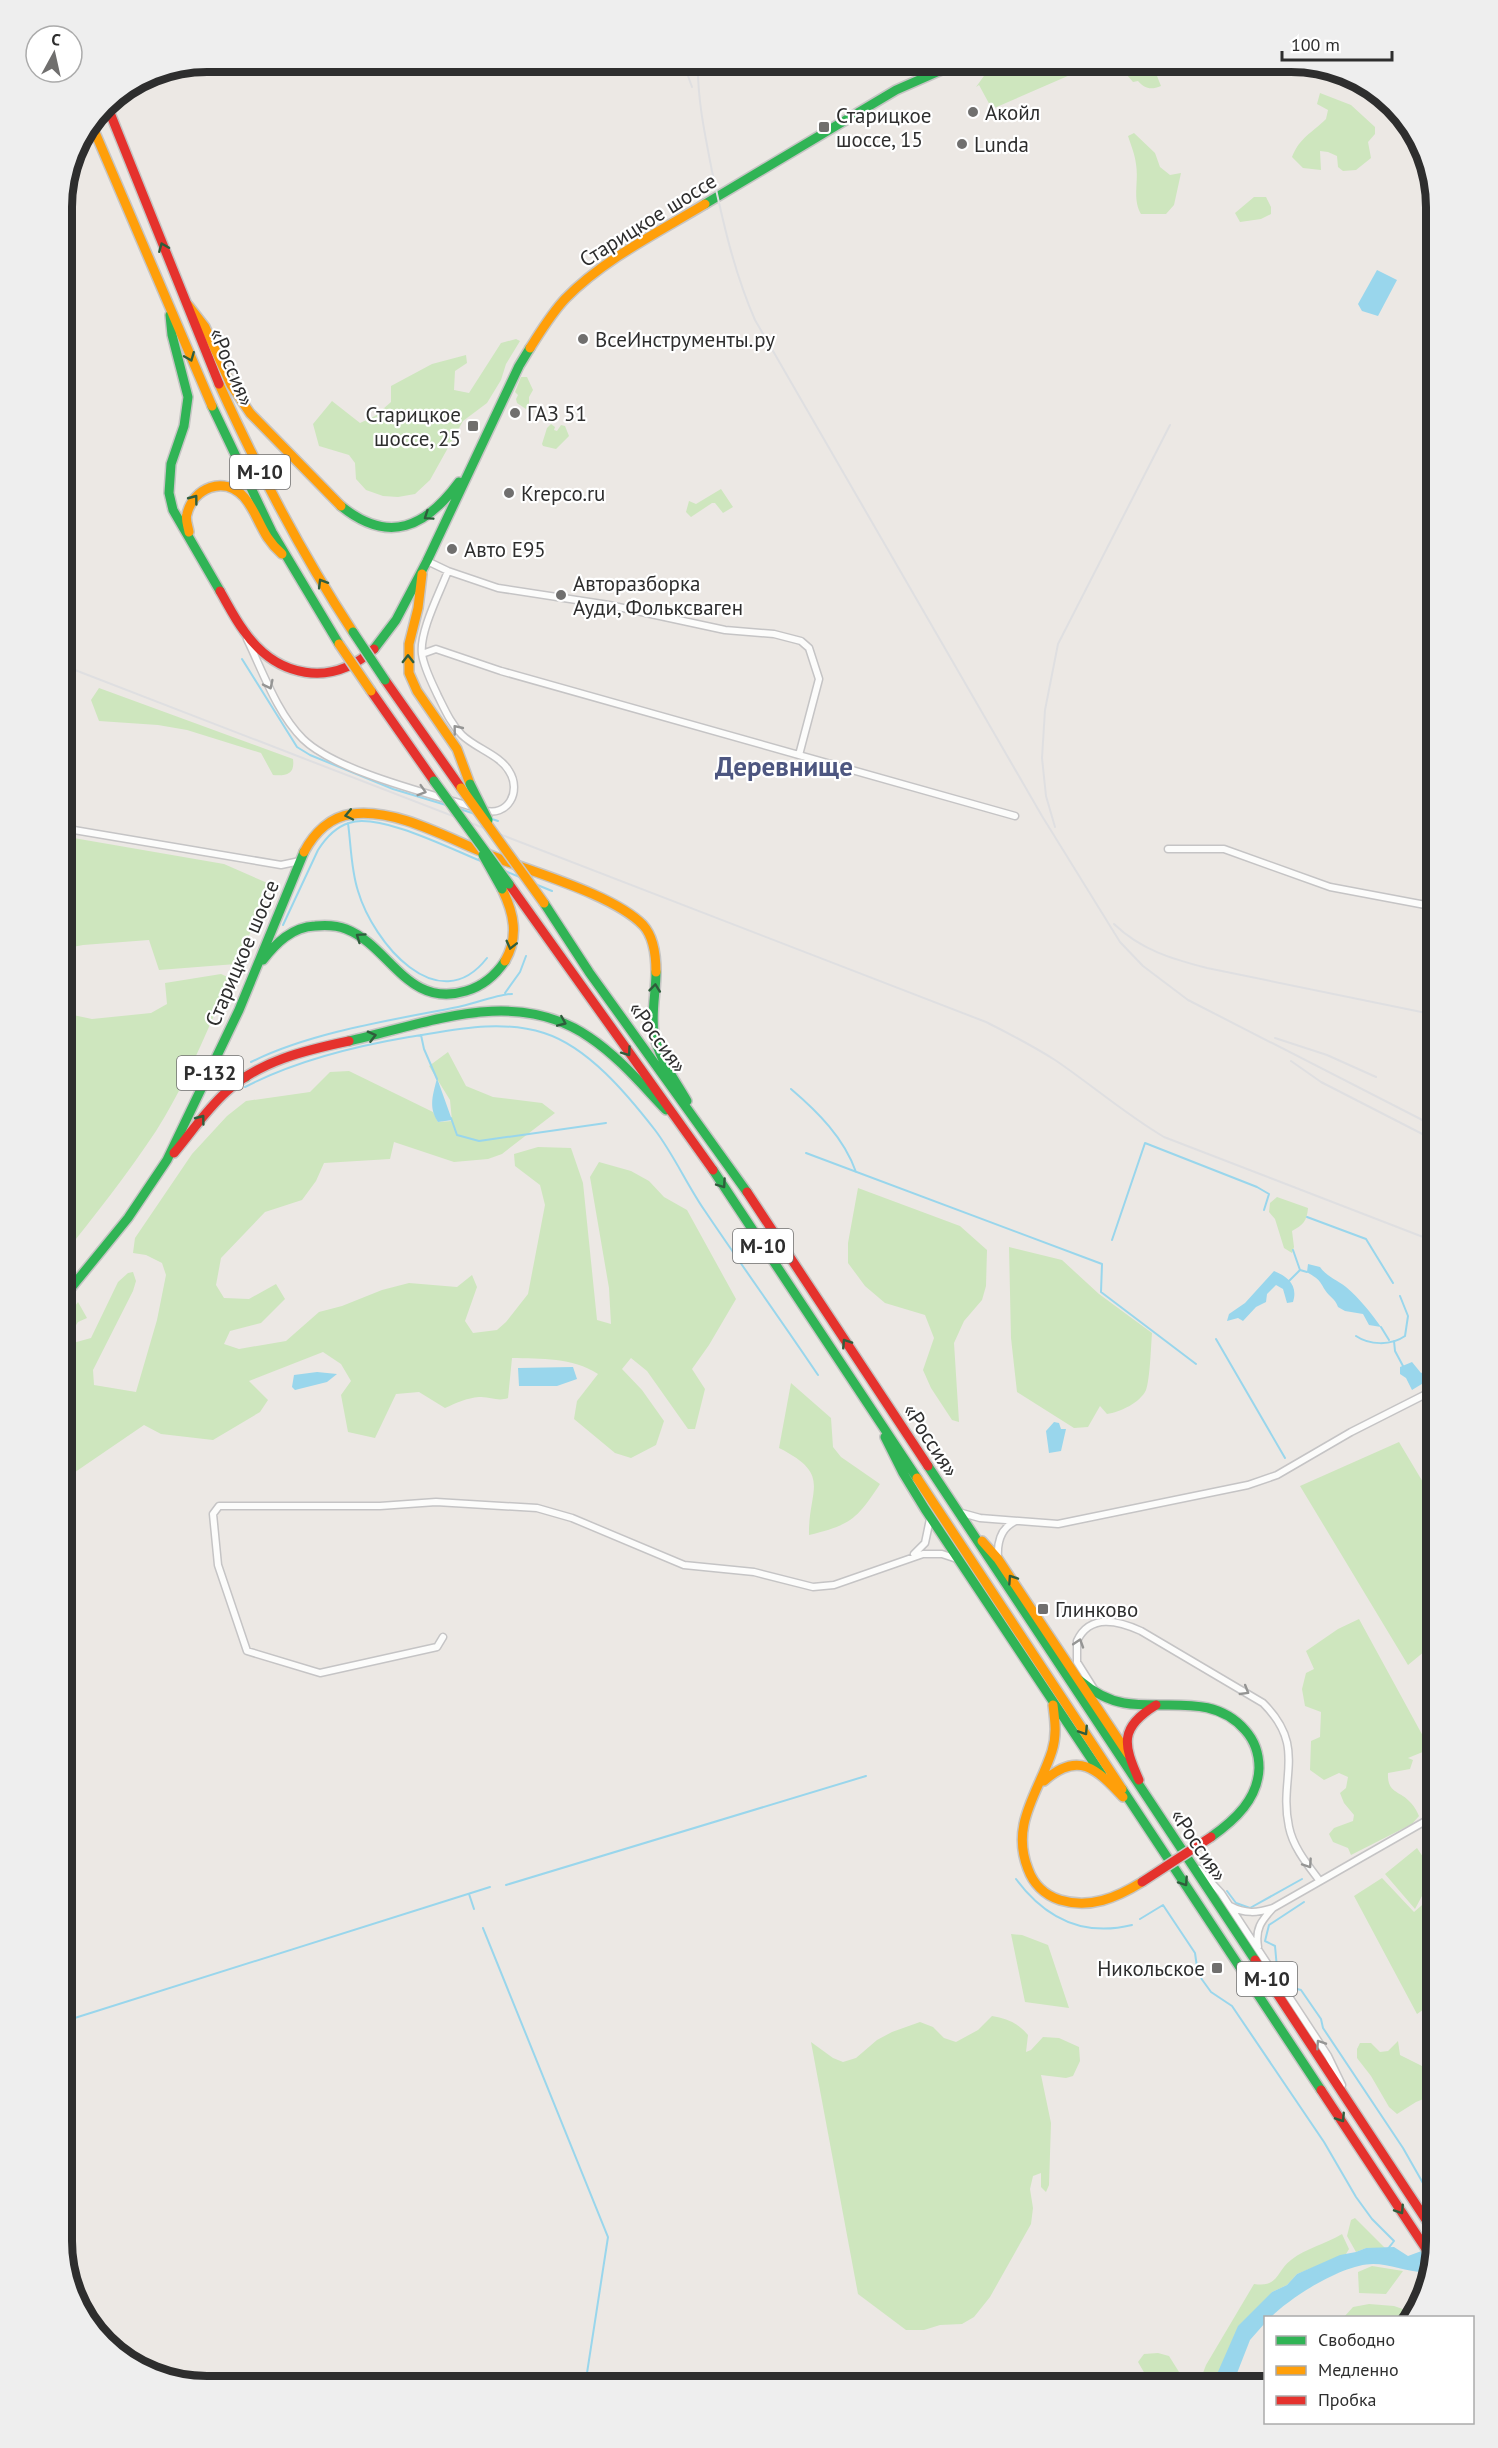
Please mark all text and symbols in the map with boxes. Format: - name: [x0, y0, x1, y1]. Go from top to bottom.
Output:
- north arrow: [24, 24, 84, 84]
- scale bar: [1282, 24, 1392, 62]
- text: С: [50, 29, 62, 50]
- text: 100 m: [1291, 33, 1340, 56]
- place label: Акойл: [985, 99, 1040, 126]
- place label: Старицкое шоссе, 15: [836, 102, 932, 153]
- marker: Акойл: [966, 105, 980, 119]
- marker: Старицкое шоссе, 15: [817, 120, 831, 134]
- place label: Lunda: [974, 131, 1029, 158]
- marker: Lunda: [955, 137, 969, 151]
- street label: Старицкое шоссе: [574, 167, 722, 273]
- one-way arrow: [158, 243, 170, 254]
- street label: «Россия»: [204, 324, 260, 410]
- place label: ВсеИнструменты.ру: [595, 326, 775, 353]
- marker: ВсеИнструменты.ру: [576, 332, 590, 346]
- one-way arrow: [183, 351, 195, 362]
- place label: ГАЗ 51: [527, 400, 587, 427]
- place label: Старицкое шоссе, 25: [365, 401, 461, 452]
- marker: ГАЗ 51: [508, 406, 522, 420]
- marker: Старицкое шоссе, 25: [466, 419, 480, 433]
- road number: М-10: [230, 455, 290, 489]
- place label: Krepco.ru: [521, 480, 605, 507]
- marker: Krepco.ru: [502, 486, 516, 500]
- one-way arrow: [187, 495, 198, 506]
- one-way arrow: [423, 509, 434, 520]
- place label: Авто E95: [464, 536, 546, 563]
- marker: Авто E95: [445, 542, 459, 556]
- place label: Авторазборка Ауди, Фольксваген: [573, 570, 743, 621]
- one-way arrow: [317, 579, 329, 589]
- marker: Авторазборка Ауди, Фольксваген: [554, 588, 568, 602]
- one-way arrow: [402, 654, 414, 663]
- one-way arrow: [262, 679, 273, 690]
- one-way arrow: [454, 725, 465, 736]
- district label: Деревнище: [715, 749, 853, 783]
- one-way arrow: [416, 784, 427, 796]
- one-way arrow: [345, 808, 355, 821]
- street label: Старицкое шоссе: [199, 876, 285, 1030]
- one-way arrow: [356, 933, 367, 944]
- one-way arrow: [506, 940, 519, 950]
- one-way arrow: [648, 983, 661, 993]
- street label: «Россия»: [623, 996, 693, 1078]
- one-way arrow: [556, 1015, 567, 1027]
- one-way arrow: [367, 1031, 377, 1044]
- one-way arrow: [620, 1045, 631, 1056]
- road number: Р-132: [177, 1056, 243, 1090]
- one-way arrow: [194, 1114, 205, 1125]
- one-way arrow: [715, 1177, 726, 1188]
- road number: М-10: [733, 1229, 793, 1263]
- one-way arrow: [842, 1339, 853, 1350]
- street label: «Россия»: [897, 1398, 965, 1482]
- one-way arrow: [1008, 1575, 1019, 1586]
- place label: Глинково: [1055, 1596, 1138, 1623]
- marker: Глинково: [1036, 1602, 1050, 1616]
- one-way arrow: [1072, 1638, 1084, 1648]
- one-way arrow: [1239, 1684, 1249, 1696]
- one-way arrow: [1077, 1724, 1088, 1735]
- street label: «Россия»: [1165, 1803, 1233, 1887]
- one-way arrow: [1301, 1857, 1312, 1868]
- one-way arrow: [1177, 1875, 1188, 1886]
- place label: Никольское: [1097, 1955, 1205, 1982]
- marker: Никольское: [1210, 1961, 1224, 1975]
- road number: М-10: [1237, 1962, 1297, 1996]
- one-way arrow: [1316, 2040, 1327, 2051]
- one-way arrow: [1333, 2112, 1344, 2123]
- one-way arrow: [1393, 2203, 1404, 2214]
- legend: [1264, 2316, 1474, 2424]
- text: Свободно: [1318, 2328, 1395, 2351]
- text: Медленно: [1318, 2358, 1399, 2381]
- text: Пробка: [1318, 2388, 1376, 2411]

